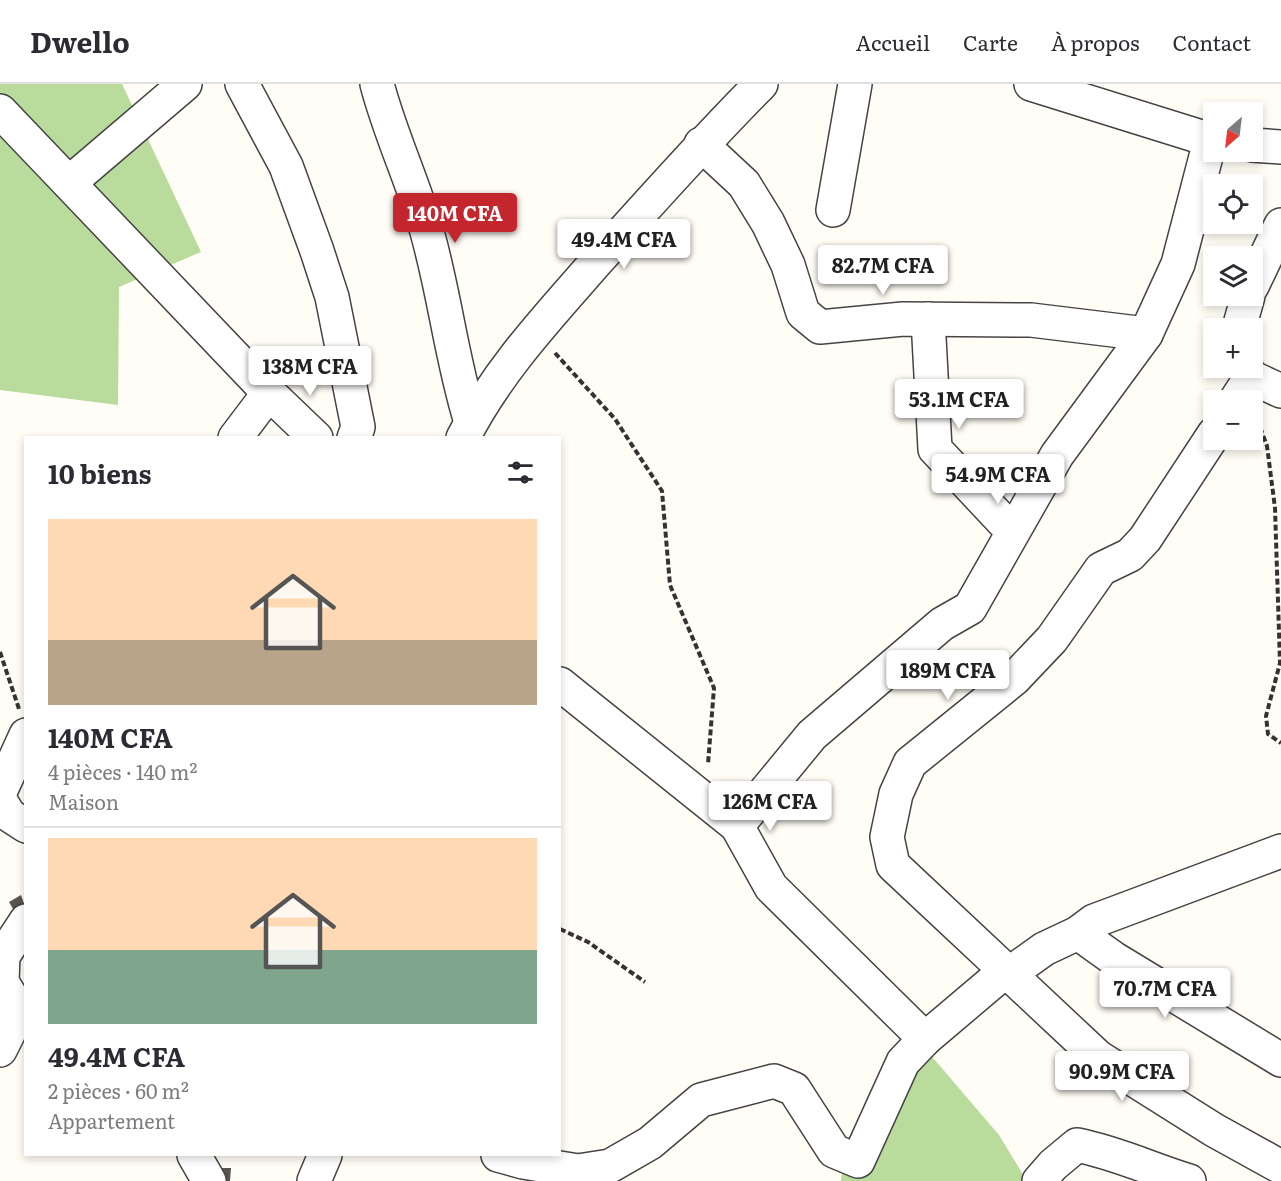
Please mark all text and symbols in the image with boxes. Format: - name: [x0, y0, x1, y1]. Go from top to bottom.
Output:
- text: Dwello: [30, 20, 130, 62]
- text: Accueil: [856, 26, 930, 57]
- text: Carte: [963, 26, 1018, 57]
- text: À propos: [1051, 26, 1140, 57]
- text: Contact: [1173, 26, 1251, 57]
- north arrow: [1203, 102, 1263, 162]
- map controls: [1203, 102, 1263, 450]
- button: locate: [1203, 174, 1263, 234]
- pin: 140M CFA: [393, 193, 517, 244]
- text: 140M CFA: [407, 197, 503, 227]
- pin: 49.4M CFA: [555, 219, 693, 270]
- text: 49.4M CFA: [571, 223, 677, 253]
- pin: 82.7M CFA: [814, 245, 952, 296]
- button: layers: [1203, 246, 1263, 306]
- text: 82.7M CFA: [832, 249, 934, 279]
- button: +: [1203, 318, 1263, 378]
- pin: 138M CFA: [248, 346, 372, 397]
- text: 138M CFA: [262, 350, 358, 380]
- pin: 53.1M CFA: [890, 379, 1028, 430]
- text: 53.1M CFA: [909, 383, 1009, 413]
- button: −: [1203, 390, 1263, 450]
- text: 10 biens: [48, 453, 152, 492]
- pin: 54.9M CFA: [929, 454, 1067, 505]
- icon: filters: [504, 456, 537, 489]
- text: 54.9M CFA: [946, 458, 1051, 488]
- icon: home: [239, 558, 347, 666]
- pin: 189M CFA: [886, 650, 1010, 701]
- text: 189M CFA: [900, 654, 996, 684]
- text: 140M CFA: [48, 717, 173, 756]
- text: 4 pièces · 140 m²: [48, 756, 197, 786]
- pin: 126M CFA: [708, 781, 832, 832]
- text: 126M CFA: [723, 785, 817, 815]
- text: Maison: [48, 786, 119, 816]
- icon: home: [239, 877, 347, 985]
- pin: 70.7M CFA: [1096, 968, 1234, 1019]
- text: 70.7M CFA: [1113, 972, 1217, 1002]
- text: 49.4M CFA: [48, 1036, 185, 1075]
- pin: 90.9M CFA: [1053, 1051, 1191, 1102]
- text: 90.9M CFA: [1069, 1055, 1175, 1085]
- text: 2 pièces · 60 m²: [48, 1075, 189, 1105]
- text: Appartement: [48, 1105, 175, 1135]

